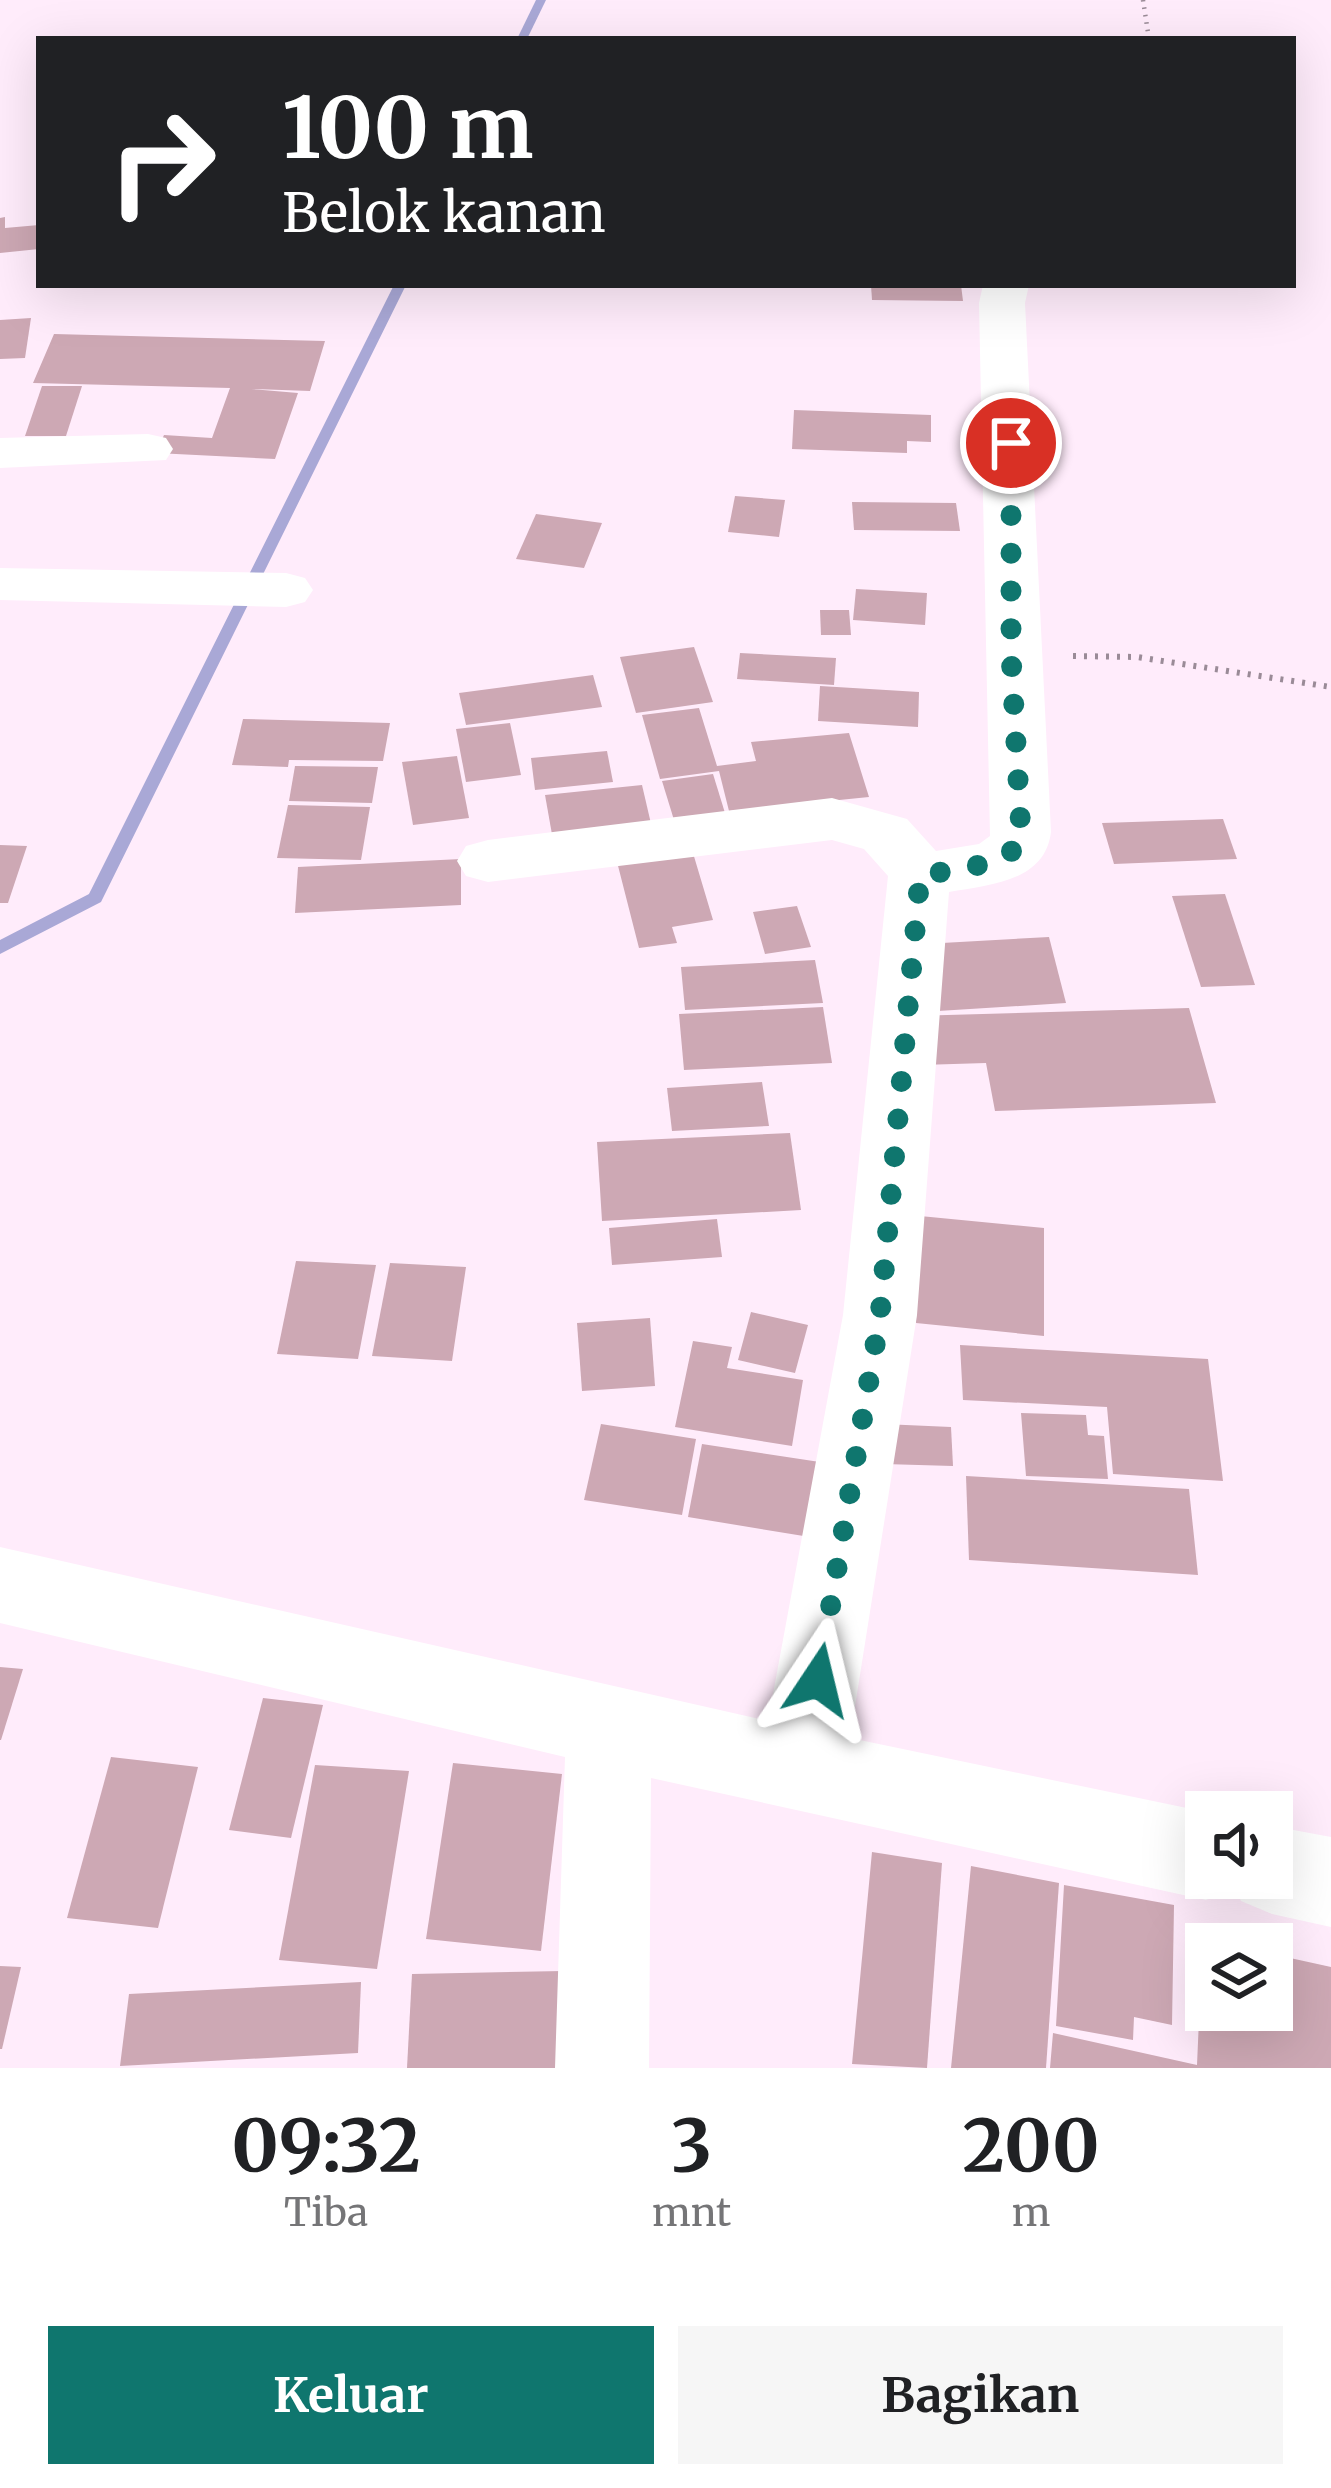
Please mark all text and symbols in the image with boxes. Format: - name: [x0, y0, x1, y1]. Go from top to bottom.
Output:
- text: 100 m: [282, 75, 534, 181]
- icon: right: [84, 84, 240, 240]
- text: Belok kanan: [282, 179, 606, 247]
- pin: [960, 392, 1062, 494]
- icon: arrive: [978, 410, 1044, 476]
- position arrow: [755, 1617, 881, 1743]
- map controls: [1185, 1791, 1293, 2031]
- button: sound: [1185, 1791, 1293, 1899]
- button: layers: [1185, 1923, 1293, 2031]
- text: 09:32: [231, 2100, 421, 2191]
- text: 3: [671, 2100, 712, 2191]
- text: 200: [963, 2100, 1100, 2191]
- text: Tiba: [284, 2188, 368, 2237]
- text: mnt: [652, 2188, 731, 2237]
- text: m: [1012, 2188, 1050, 2237]
- button: Keluar: [48, 2326, 654, 2464]
- button: Bagikan: [678, 2326, 1283, 2464]

